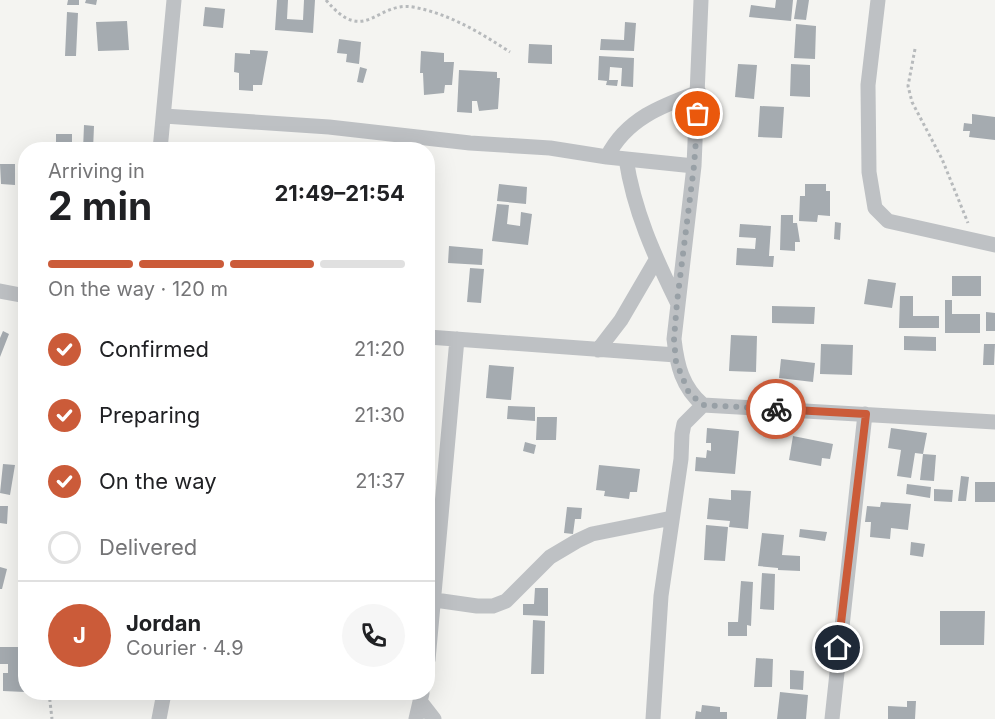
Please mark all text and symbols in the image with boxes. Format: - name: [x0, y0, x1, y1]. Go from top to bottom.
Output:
- pin: [672, 88, 723, 139]
- icon: bag: [681, 97, 714, 130]
- text: Arriving in: [48, 159, 145, 183]
- text: 21:49–21:54: [275, 180, 405, 206]
- text: 2 min: [48, 182, 152, 229]
- text: On the way · 120 m: [48, 277, 228, 301]
- icon: check: [48, 333, 81, 366]
- text: Confirmed: [99, 336, 209, 362]
- text: 21:20: [354, 337, 405, 361]
- courier: [746, 379, 806, 439]
- icon: bike: [760, 393, 793, 426]
- icon: check: [48, 399, 81, 432]
- text: Preparing: [99, 402, 200, 428]
- text: 21:30: [354, 403, 405, 427]
- icon: check: [48, 465, 81, 498]
- text: On the way: [99, 468, 217, 494]
- text: 21:37: [355, 469, 405, 493]
- text: Delivered: [99, 534, 197, 560]
- button: phone: [342, 604, 405, 667]
- text: Jordan: [126, 610, 201, 636]
- text: J: [73, 622, 86, 648]
- pin: [812, 622, 863, 673]
- icon: home: [821, 631, 854, 664]
- text: Courier · 4.9: [126, 636, 244, 660]

